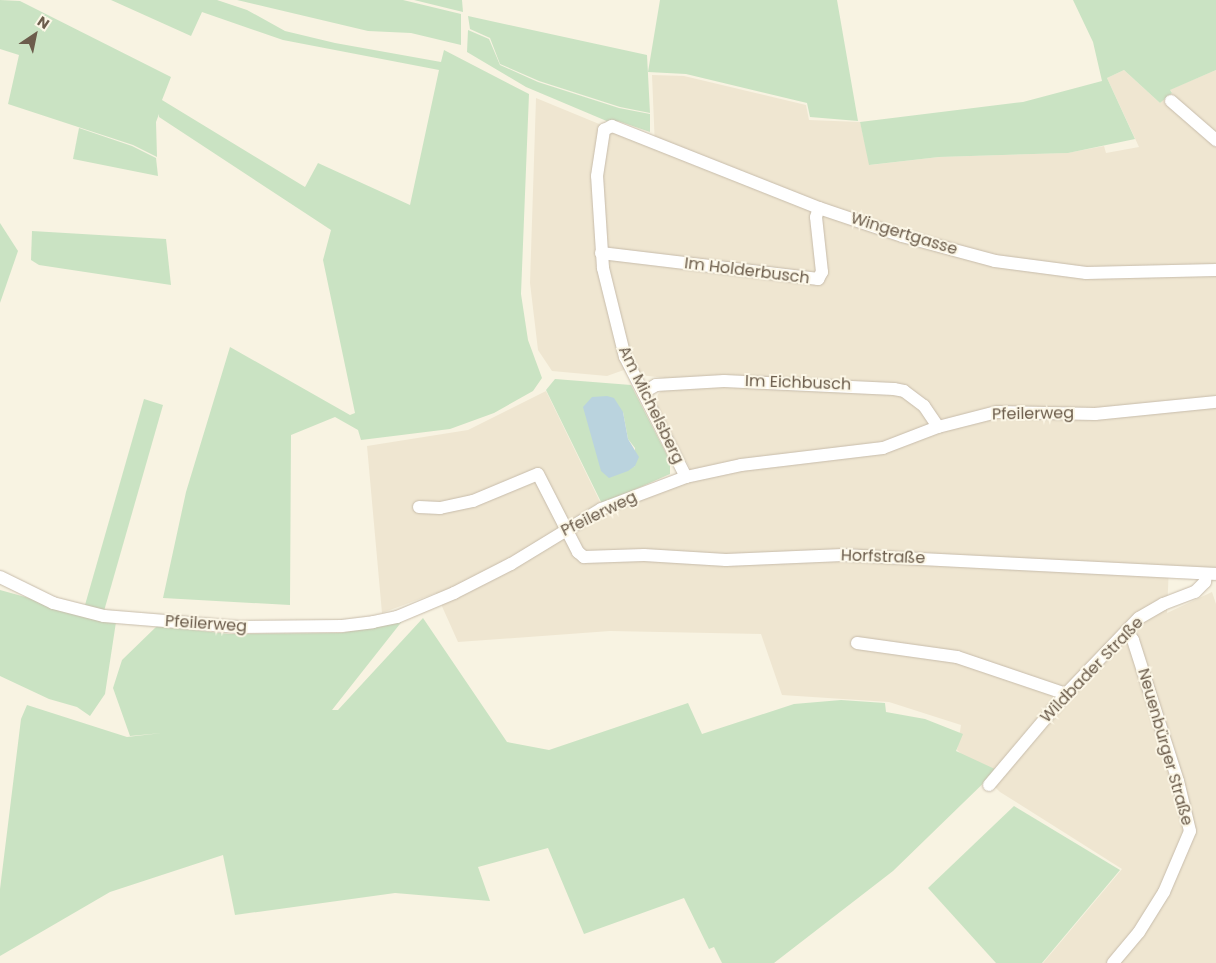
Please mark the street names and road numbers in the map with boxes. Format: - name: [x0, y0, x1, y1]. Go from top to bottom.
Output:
- street label: Wingertgasse: [848, 209, 960, 259]
- street label: Im Holderbusch: [683, 254, 811, 288]
- street label: Am Michelsberg: [614, 343, 688, 467]
- street label: Im Eichbusch: [745, 372, 851, 394]
- street label: Pfeilerweg: [992, 404, 1074, 424]
- street label: Pfeilerweg: [558, 487, 640, 541]
- street label: Horfstraße: [841, 546, 925, 568]
- street label: Pfeilerweg: [164, 612, 248, 636]
- street label: Wildbader Straße: [1037, 613, 1147, 727]
- street label: Neuenbürger Straße: [1133, 666, 1197, 828]

